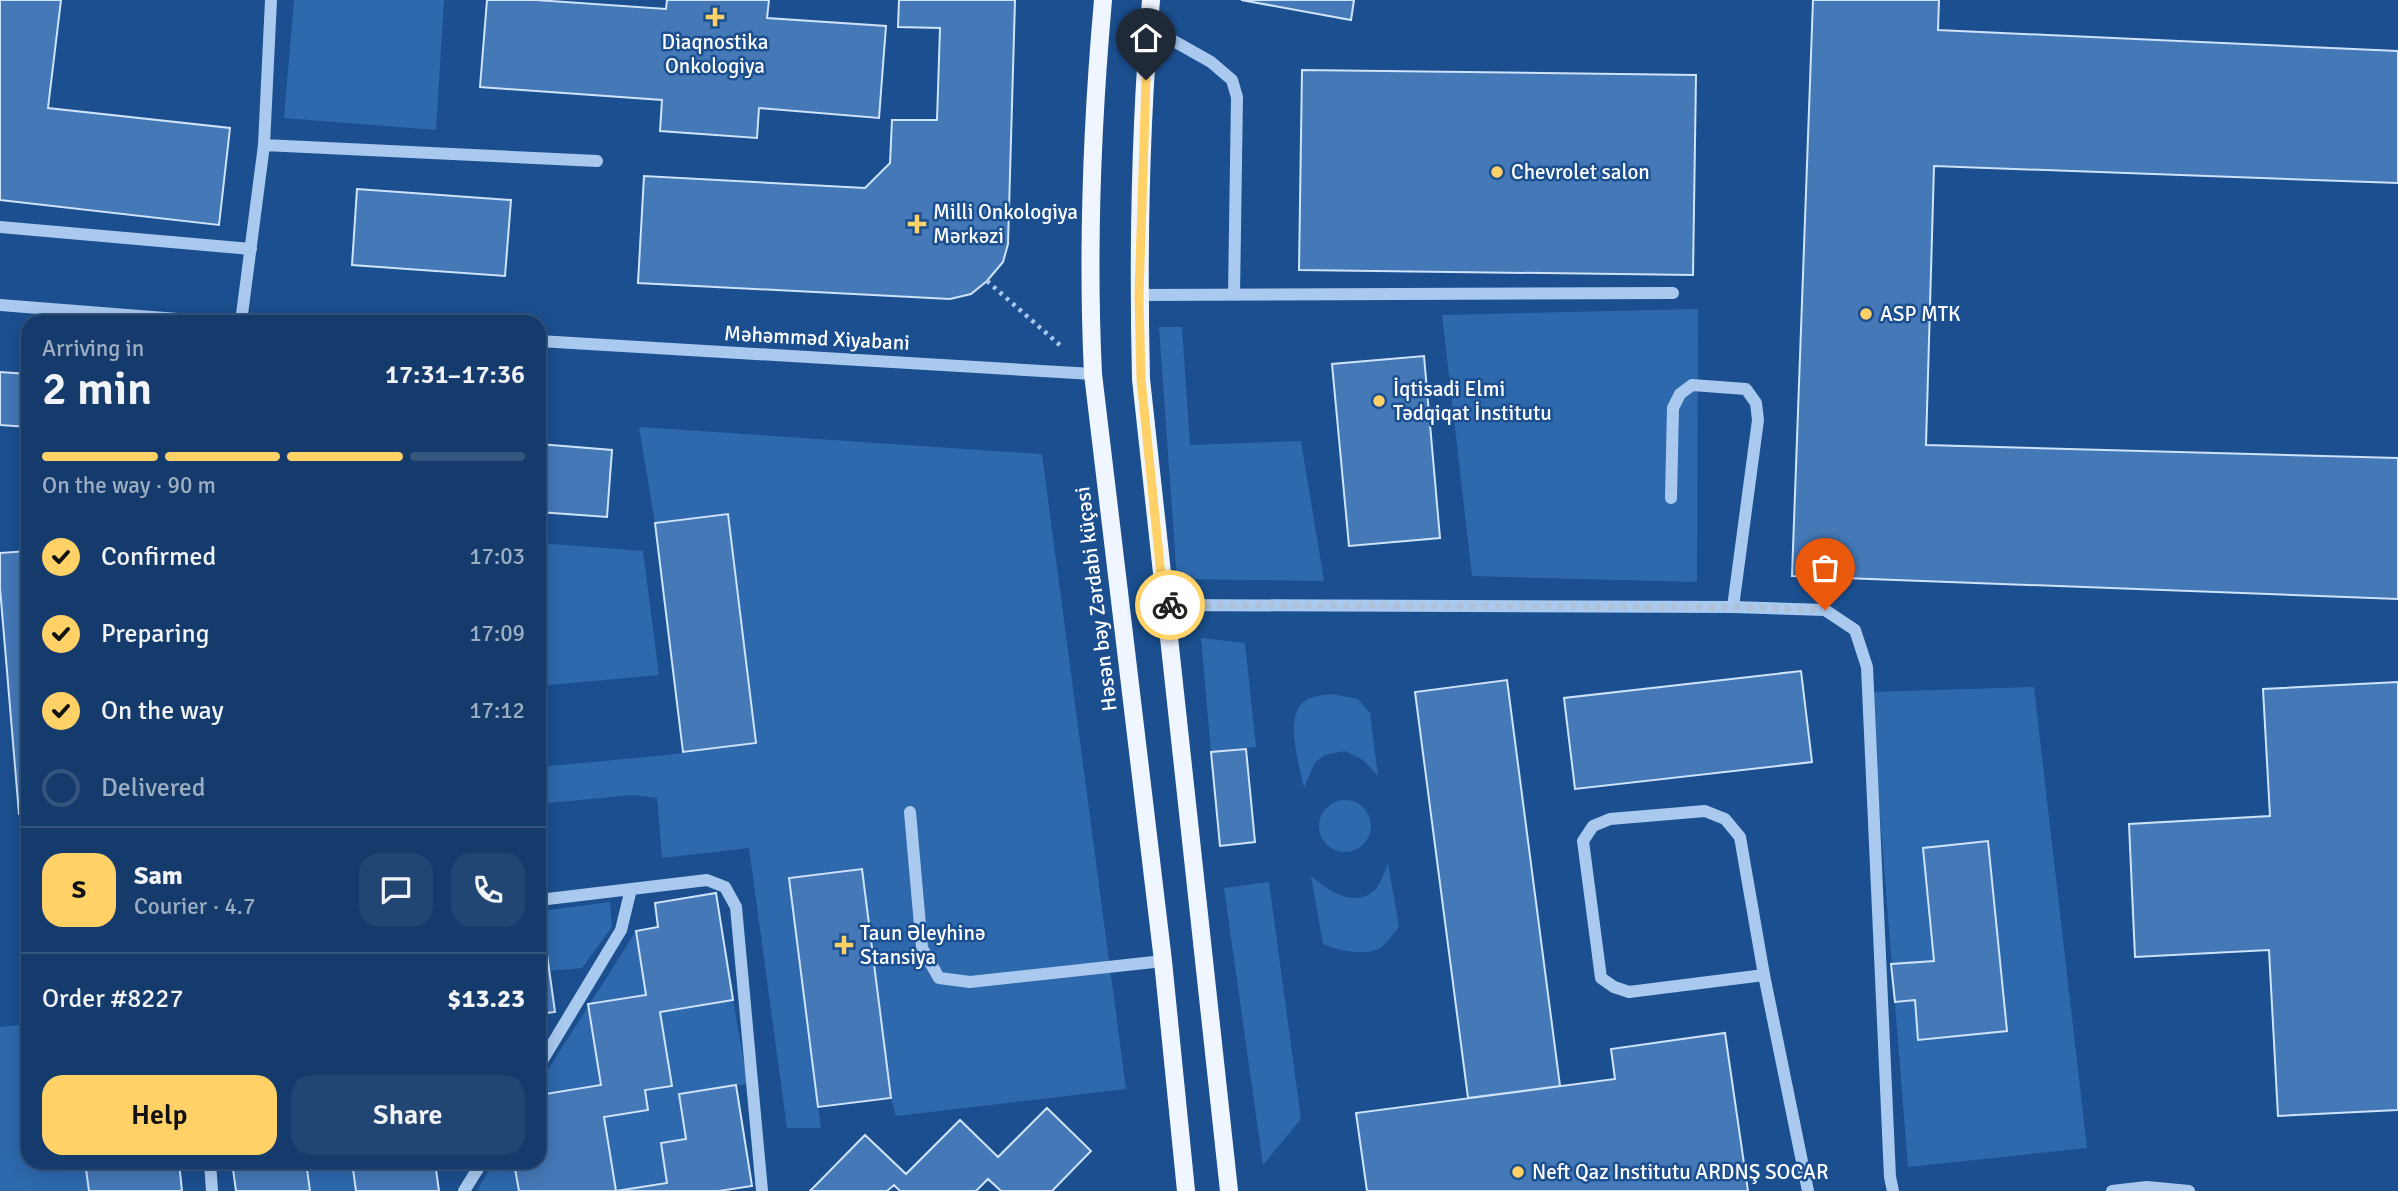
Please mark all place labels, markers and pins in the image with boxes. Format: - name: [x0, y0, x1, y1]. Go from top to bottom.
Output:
- marker: Diaqnostika Onkologiya: [705, 7, 725, 27]
- pin: [1116, 8, 1176, 80]
- place label: Diaqnostika Onkologiya: [662, 29, 768, 79]
- place label: Chevrolet salon: [1511, 159, 1650, 185]
- marker: Chevrolet salon: [1489, 164, 1505, 180]
- place label: Milli Onkologiya Mərkəzi: [933, 199, 1078, 249]
- marker: Milli Onkologiya Mərkəzi: [907, 214, 927, 234]
- place label: ASP MTK: [1880, 301, 1961, 327]
- marker: ASP MTK: [1858, 306, 1874, 322]
- place label: İqtisadi Elmi Tədqiqat İnstitutu: [1393, 376, 1552, 426]
- marker: İqtisadi Elmi Tədqiqat İnstitutu: [1371, 393, 1387, 409]
- pin: [1795, 538, 1855, 610]
- place label: Taun Əleyhinə Stansiya: [860, 920, 985, 970]
- marker: Taun Əleyhinə Stansiya: [834, 935, 854, 955]
- place label: Neft Qaz Institutu ARDNŞ SOCAR: [1532, 1159, 1829, 1185]
- marker: Neft Qaz Institutu ARDNŞ SOCAR: [1510, 1164, 1526, 1180]

